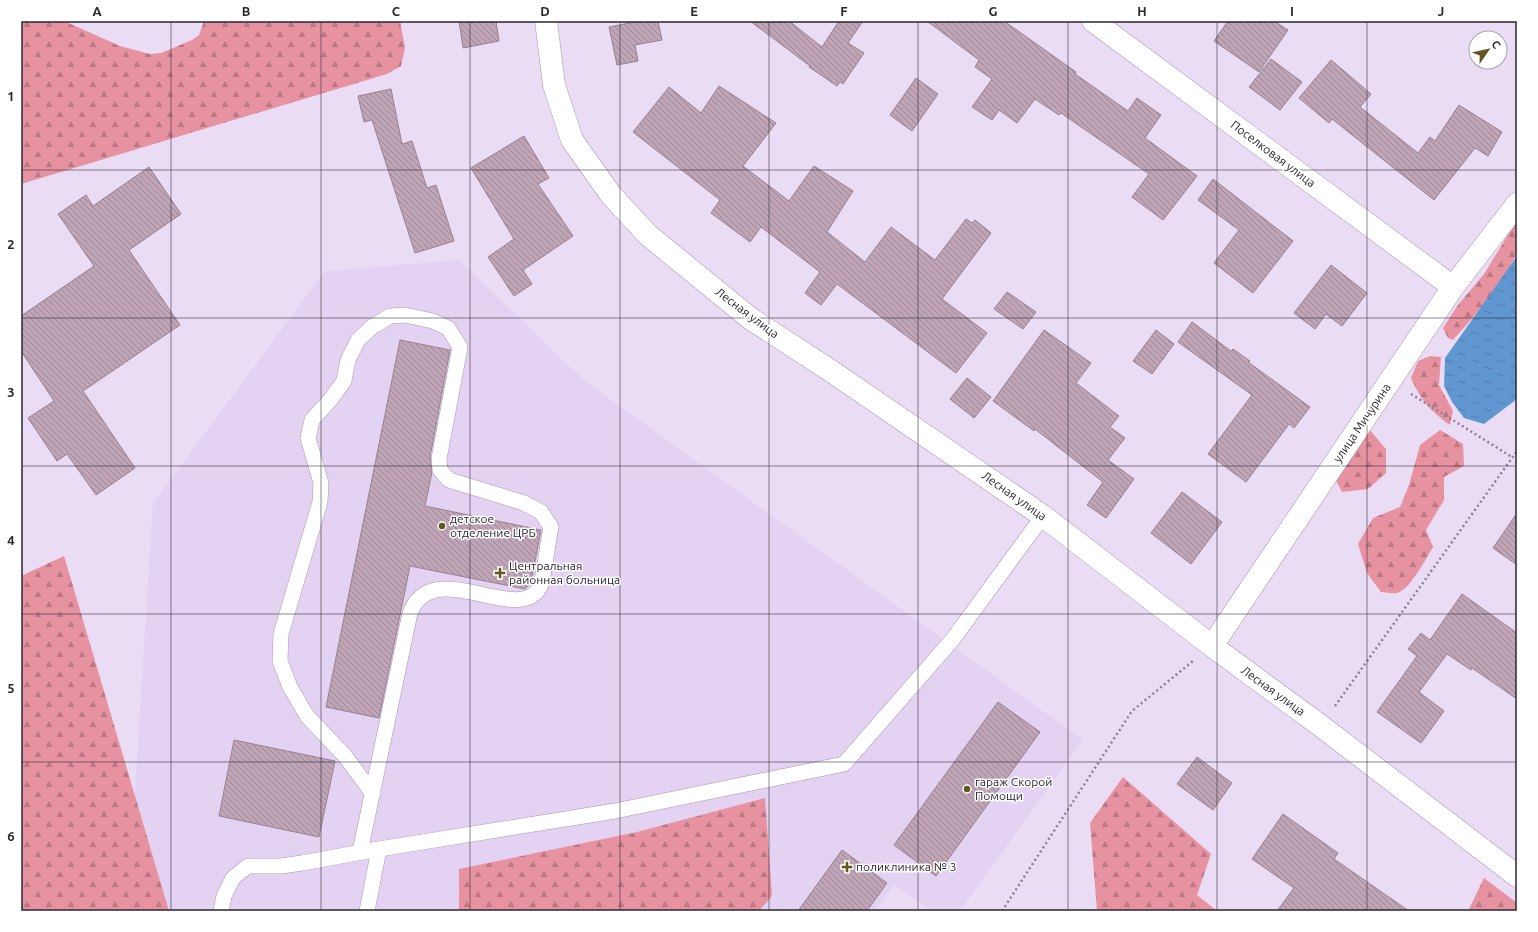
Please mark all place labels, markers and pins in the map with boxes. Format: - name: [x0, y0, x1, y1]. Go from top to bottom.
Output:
- place label: детское отделение ЦРБ: [450, 512, 536, 539]
- marker: детское отделение ЦРБ: [437, 521, 447, 531]
- place label: Центральная районная больница: [509, 559, 620, 586]
- marker: Центральная районная больница: [494, 567, 506, 579]
- place label: гараж Скорой Помощи: [975, 775, 1052, 802]
- marker: гараж Скорой Помощи: [962, 784, 972, 794]
- place label: поликлиника № 3: [856, 860, 957, 873]
- marker: поликлиника № 3: [841, 861, 853, 873]

